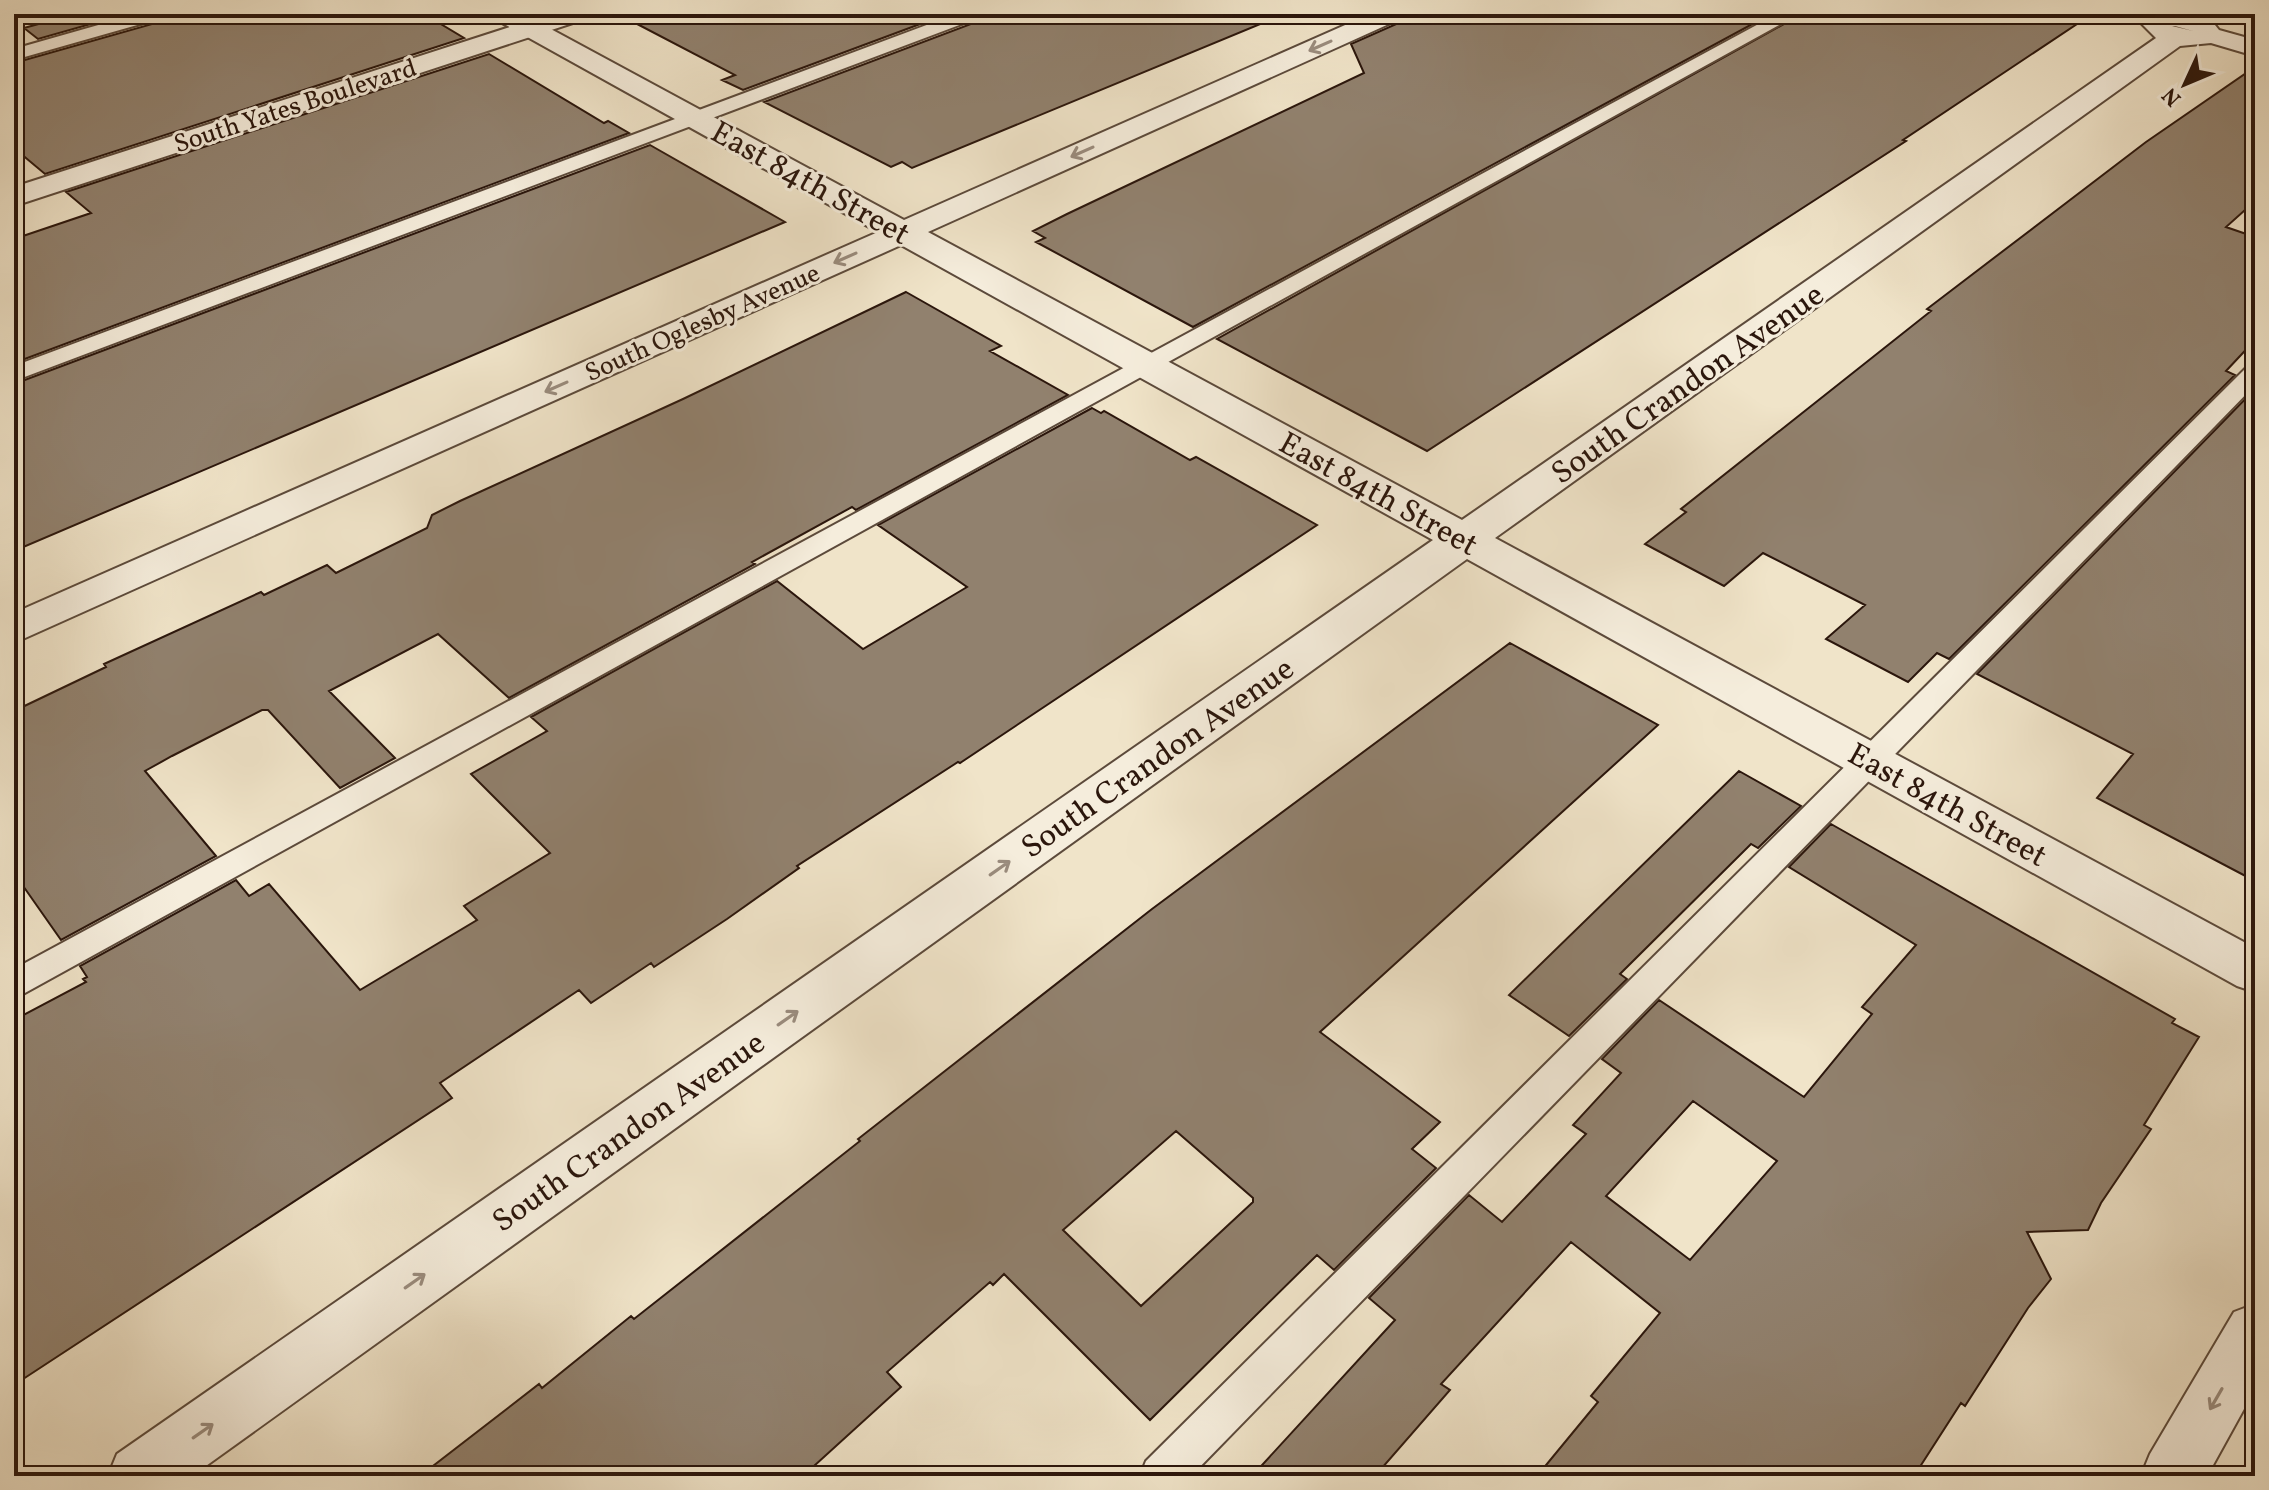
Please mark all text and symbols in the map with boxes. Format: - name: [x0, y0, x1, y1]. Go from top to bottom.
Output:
- one-way arrow: [1308, 39, 1332, 54]
- north arrow: [2145, 44, 2225, 124]
- street label: South Yates Boulevard: [170, 51, 422, 163]
- text: N: [2156, 80, 2189, 113]
- street label: East 84th Street: [702, 112, 917, 258]
- one-way arrow: [1070, 145, 1094, 160]
- one-way arrow: [833, 251, 857, 266]
- street label: South Oglesby Avenue: [580, 256, 826, 392]
- street label: South Crandon Avenue: [1543, 275, 1834, 496]
- one-way arrow: [545, 380, 569, 395]
- street label: East 84th Street: [1270, 423, 1485, 569]
- street label: South Crandon Avenue: [1013, 649, 1304, 870]
- street label: East 84th Street: [1839, 734, 2054, 880]
- one-way arrow: [989, 860, 1011, 876]
- one-way arrow: [776, 1010, 798, 1026]
- street label: South Crandon Avenue: [484, 1023, 775, 1244]
- one-way arrow: [404, 1273, 426, 1289]
- one-way arrow: [2208, 1387, 2224, 1410]
- one-way arrow: [191, 1423, 213, 1439]

